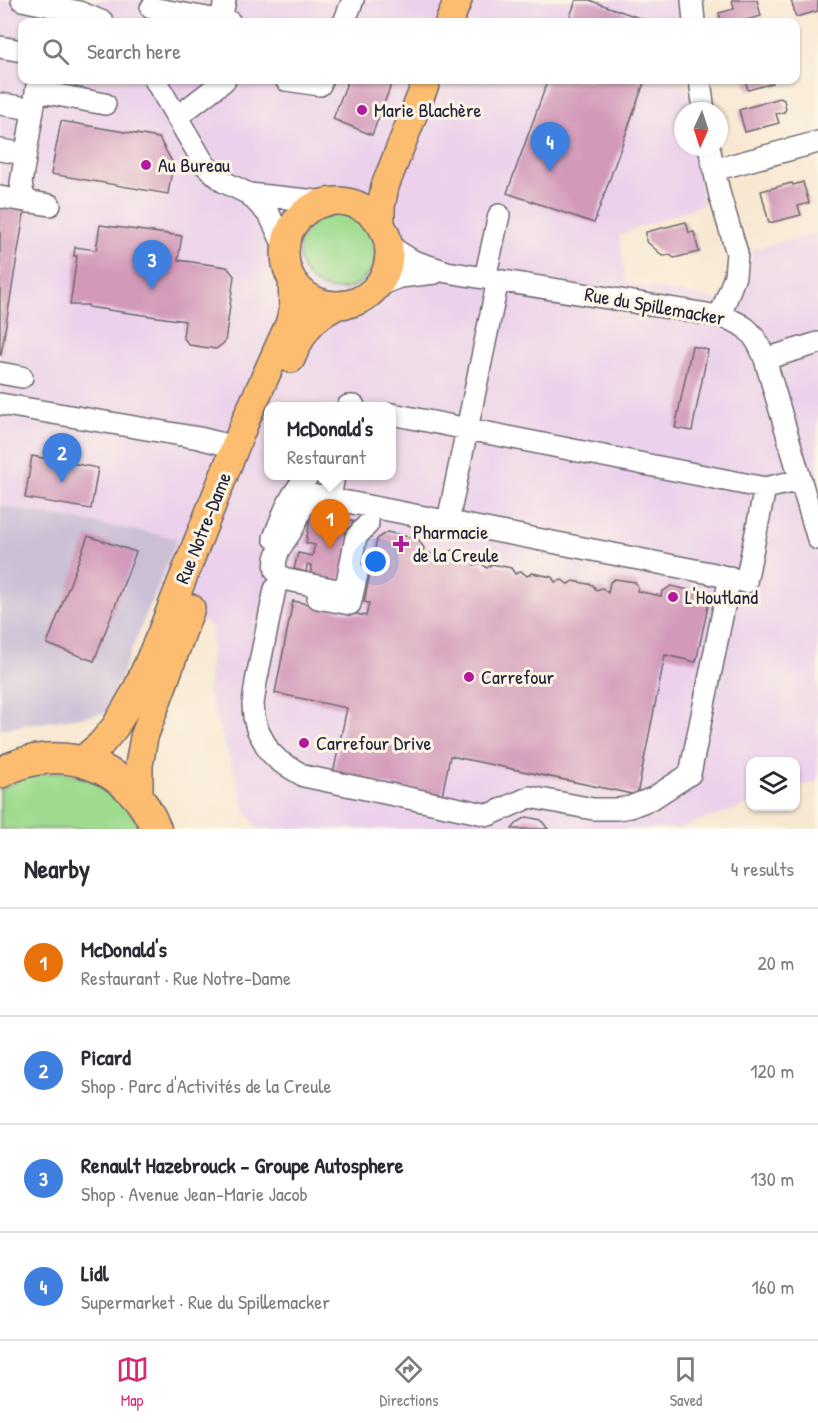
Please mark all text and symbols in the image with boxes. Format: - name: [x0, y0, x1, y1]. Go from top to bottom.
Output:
- search box: [18, 18, 800, 84]
- icon: search: [39, 35, 72, 68]
- text: Search here: [87, 36, 181, 66]
- place label: Marie Blachère: [374, 96, 482, 123]
- north arrow: [674, 102, 728, 156]
- marker: Marie Blachère: [355, 103, 369, 117]
- pin: 4: [530, 122, 570, 172]
- place label: Au Bureau: [158, 151, 230, 178]
- marker: Au Bureau: [139, 158, 153, 172]
- pin: 3: [132, 240, 172, 290]
- street label: Rue du Spillemacker: [583, 280, 728, 331]
- popup: [264, 402, 396, 480]
- text: McDonald's: [287, 413, 373, 443]
- pin: 2: [42, 434, 82, 483]
- text: Restaurant: [287, 443, 366, 470]
- street label: Rue Notre-Dame: [168, 468, 237, 588]
- pin: 1: [310, 500, 350, 549]
- place label: Pharmacie de la Creule: [413, 518, 499, 568]
- marker: Pharmacie de la Creule: [394, 537, 408, 551]
- your location: [361, 547, 390, 576]
- place label: L'Houtland: [685, 583, 758, 610]
- marker: L'Houtland: [666, 590, 680, 604]
- place label: Carrefour: [481, 663, 554, 690]
- marker: Carrefour: [462, 670, 476, 684]
- place label: Carrefour Drive: [316, 729, 431, 756]
- marker: Carrefour Drive: [297, 736, 311, 750]
- map controls: [746, 757, 800, 811]
- button: layers: [746, 757, 800, 811]
- text: Nearby: [24, 851, 90, 886]
- text: 4 results: [731, 855, 794, 882]
- text: McDonald's: [81, 934, 167, 964]
- text: 1: [40, 949, 47, 976]
- text: 20 m: [757, 949, 794, 976]
- text: Restaurant · Rue Notre-Dame: [81, 964, 291, 991]
- text: Picard: [81, 1042, 131, 1072]
- text: 2: [39, 1057, 48, 1084]
- text: 120 m: [750, 1057, 794, 1084]
- text: Shop · Parc d'Activités de la Creule: [81, 1072, 332, 1099]
- text: Renault Hazebrouck - Groupe Autosphere: [81, 1150, 404, 1180]
- text: 3: [39, 1165, 48, 1192]
- text: 130 m: [751, 1165, 794, 1192]
- text: Shop · Avenue Jean-Marie Jacob: [81, 1180, 308, 1207]
- text: Lidl: [81, 1258, 109, 1288]
- text: 4: [40, 1273, 47, 1300]
- text: 160 m: [752, 1273, 794, 1300]
- text: Supermarket · Rue du Spillemacker: [81, 1288, 330, 1315]
- tab: Map: [116, 1353, 149, 1411]
- tab: Directions: [380, 1353, 438, 1411]
- tab: Saved: [669, 1353, 702, 1411]

